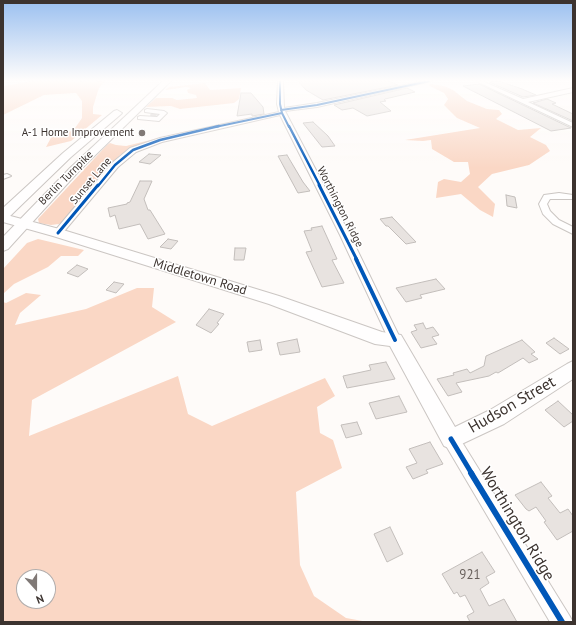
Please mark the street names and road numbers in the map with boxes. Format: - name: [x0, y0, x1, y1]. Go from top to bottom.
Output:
- street label: Berlin Turnpike: [36, 148, 96, 208]
- street label: Sunset Lane: [68, 155, 114, 207]
- street label: Worthington Ridge: [314, 165, 366, 249]
- street label: Middletown Road: [151, 255, 249, 299]
- street label: Hudson Street: [465, 372, 559, 438]
- street label: Worthington Ridge: [476, 464, 558, 584]

